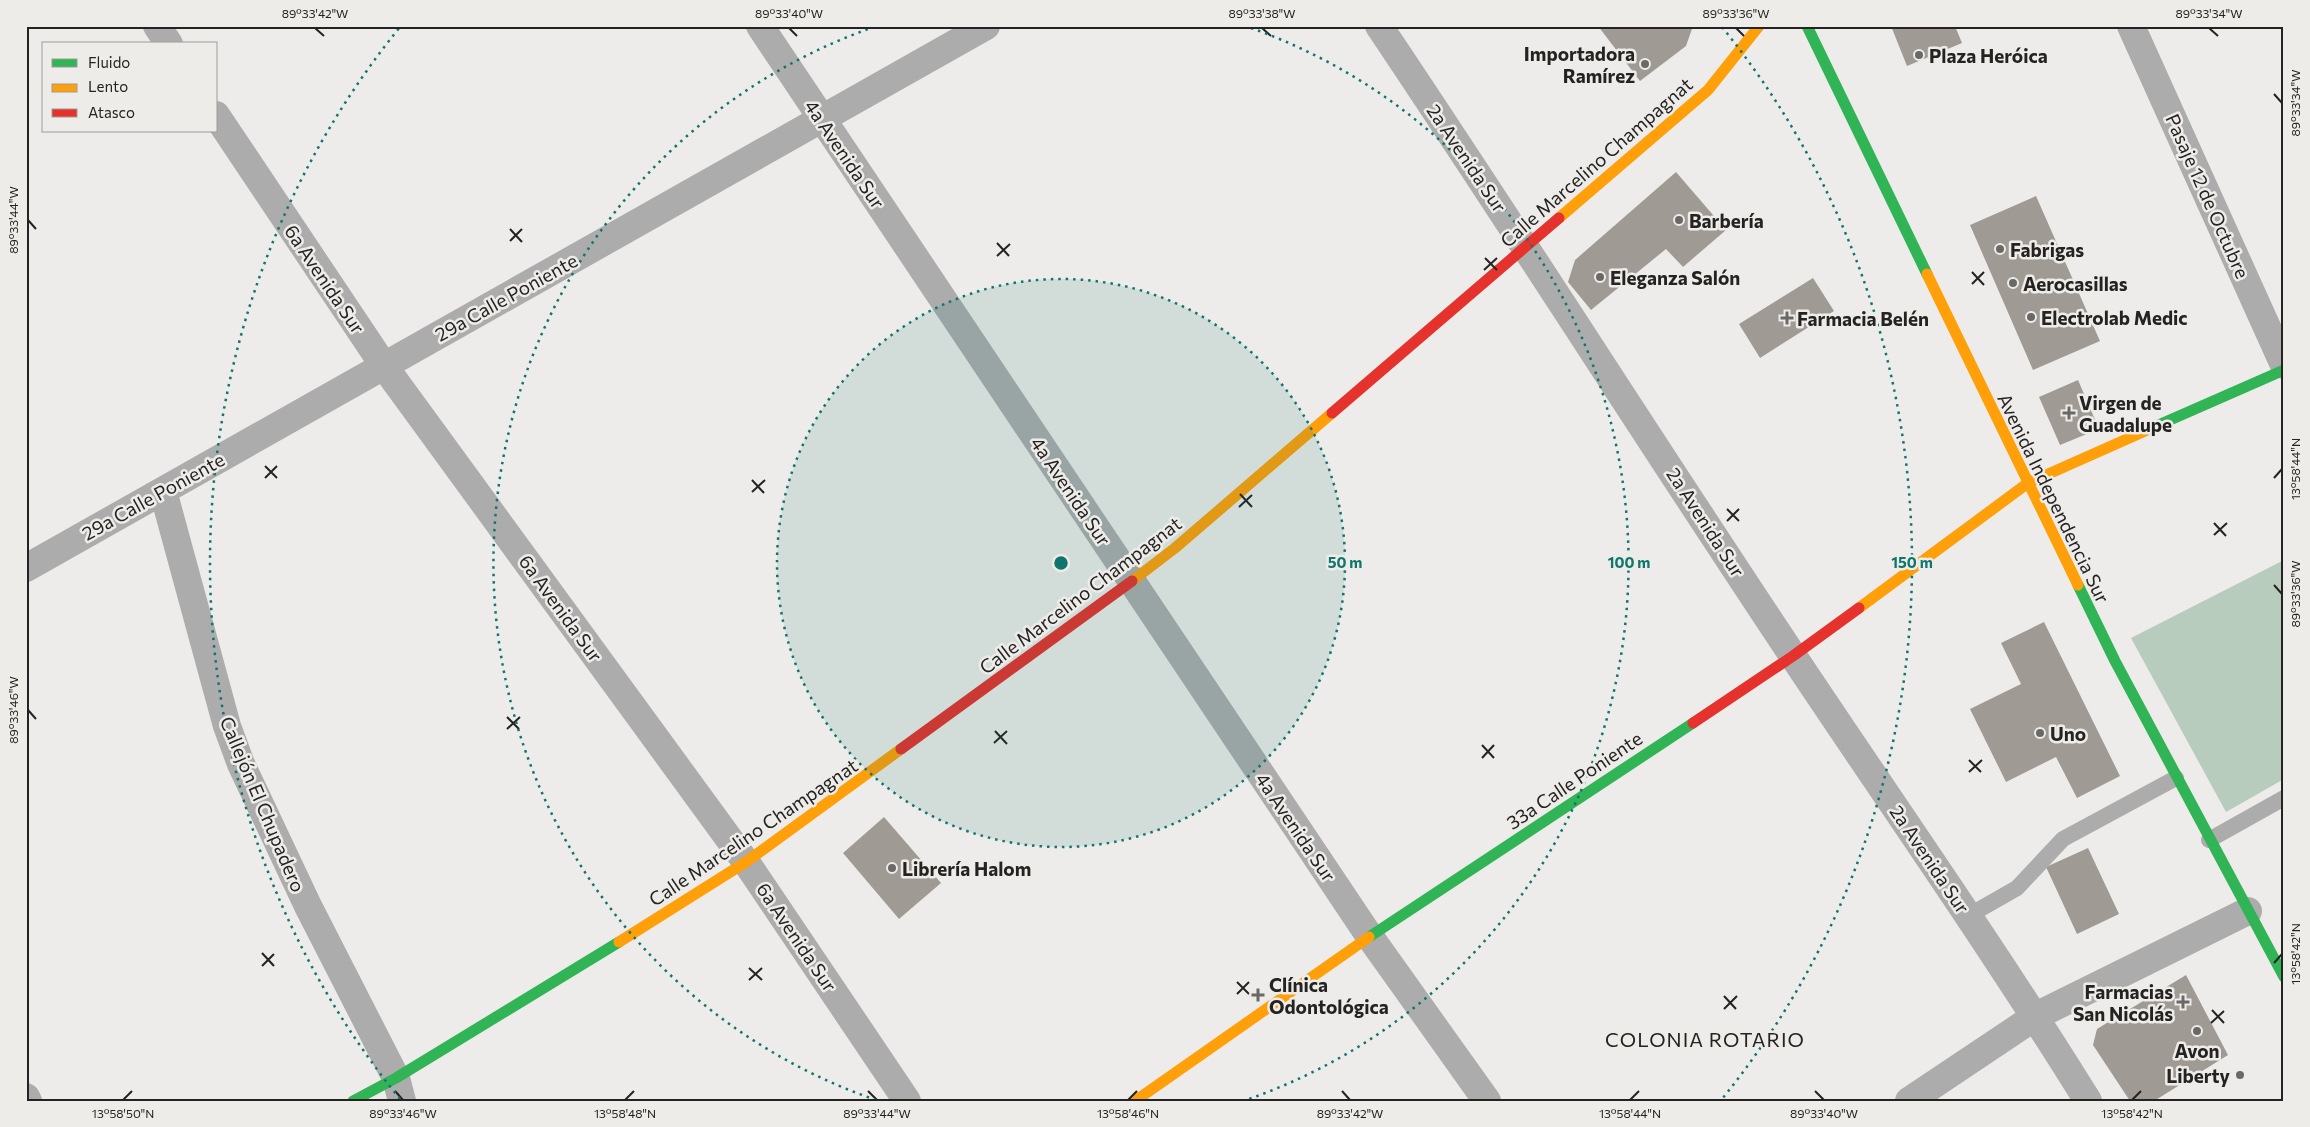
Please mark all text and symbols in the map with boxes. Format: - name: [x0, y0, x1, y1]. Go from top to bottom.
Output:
- text: 89°33'42"W: [282, 6, 348, 20]
- text: 89°33'40"W: [755, 6, 823, 20]
- text: 89°33'38"W: [1228, 6, 1296, 20]
- text: 89°33'36"W: [1702, 6, 1770, 20]
- text: 89°33'34"W: [2175, 6, 2243, 20]
- legend: [42, 42, 218, 132]
- place label: Importadora Ramírez: [1524, 42, 1635, 87]
- place label: Plaza Heróica: [1929, 44, 2048, 67]
- marker: Plaza Heróica: [1913, 49, 1925, 61]
- text: Fluido: [88, 53, 130, 71]
- marker: Importadora Ramírez: [1639, 58, 1651, 70]
- text: 89°33'34"W: [2288, 69, 2302, 137]
- street label: Calle Marcelino Champagnat: [1495, 72, 1697, 252]
- text: Lento: [88, 77, 128, 95]
- street label: 4a Avenida Sur: [800, 95, 890, 213]
- street label: 2a Avenida Sur: [1422, 100, 1512, 217]
- text: Atasco: [88, 103, 135, 121]
- street label: Pasaje 12 de Octubre: [2161, 110, 2255, 282]
- text: 89°33'44"W: [6, 186, 20, 254]
- place label: Barbería: [1689, 209, 1764, 232]
- marker: Barbería: [1673, 214, 1685, 226]
- street label: 6a Avenida Sur: [280, 220, 370, 338]
- place label: Fabrigas: [2010, 238, 2084, 261]
- marker: Fabrigas: [1994, 243, 2006, 255]
- street label: 29a Calle Poniente: [431, 248, 581, 346]
- place label: Eleganza Salón: [1610, 266, 1740, 289]
- marker: Eleganza Salón: [1594, 271, 1606, 283]
- place label: Aerocasillas: [2023, 272, 2128, 295]
- marker: Aerocasillas: [2007, 277, 2019, 289]
- place label: Electrolab Medic: [2041, 306, 2188, 329]
- place label: Farmacia Belén: [1797, 307, 1929, 330]
- marker: Electrolab Medic: [2025, 311, 2037, 323]
- marker: Farmacia Belén: [1781, 312, 1793, 324]
- street label: Avenida Independencia Sur: [1993, 389, 2115, 607]
- place label: Virgen de Guadalupe: [2079, 391, 2172, 436]
- marker: Virgen de Guadalupe: [2063, 407, 2075, 419]
- street label: 4a Avenida Sur: [1026, 432, 1116, 550]
- text: 13°58'44"N: [2288, 438, 2302, 500]
- street label: 29a Calle Poniente: [78, 447, 228, 545]
- street label: 2a Avenida Sur: [1662, 463, 1750, 581]
- street label: Calle Marcelino Champagnat: [974, 511, 1186, 679]
- street label: 6a Avenida Sur: [514, 550, 608, 666]
- text: 50 m: [1328, 553, 1362, 571]
- text: 100 m: [1608, 553, 1650, 571]
- text: 150 m: [1891, 553, 1933, 571]
- centre of rings: [1052, 554, 1070, 572]
- text: 89°33'36"W: [2288, 560, 2302, 628]
- text: 89°33'46"W: [6, 676, 20, 744]
- street label: Callejón El Chupadero: [216, 713, 310, 895]
- place label: Uno: [2050, 722, 2086, 745]
- street label: 33a Calle Poniente: [1502, 726, 1646, 834]
- marker: Uno: [2034, 727, 2046, 739]
- street label: Calle Marcelino Champagnat: [644, 753, 862, 911]
- street label: 4a Avenida Sur: [1251, 768, 1341, 886]
- street label: 2a Avenida Sur: [1885, 801, 1975, 918]
- place label: Librería Halom: [902, 857, 1031, 880]
- marker: Librería Halom: [886, 862, 898, 874]
- street label: 6a Avenida Sur: [752, 878, 842, 996]
- text: 13°58'42"N: [2288, 923, 2302, 985]
- place label: Clínica Odontológica: [1269, 973, 1389, 1018]
- place label: Farmacias San Nicolás: [2073, 980, 2173, 1025]
- marker: Clínica Odontológica: [1251, 988, 1265, 1002]
- marker: Farmacias San Nicolás: [2177, 996, 2189, 1008]
- marker: Avon: [2191, 1025, 2203, 1037]
- district label: COLONIA ROTARIO: [1605, 1027, 1805, 1051]
- place label: Avon: [2175, 1039, 2220, 1062]
- place label: Liberty: [2166, 1064, 2231, 1087]
- marker: Liberty: [2234, 1069, 2246, 1081]
- text: 13°58'50"N: [92, 1106, 154, 1120]
- text: 89°33'46"W: [369, 1106, 437, 1120]
- text: 13°58'48"N: [594, 1106, 656, 1120]
- text: 89°33'44"W: [843, 1106, 911, 1120]
- text: 13°58'46"N: [1097, 1106, 1159, 1120]
- text: 89°33'42"W: [1317, 1106, 1383, 1120]
- text: 13°58'44"N: [1599, 1106, 1661, 1120]
- text: 89°33'40"W: [1790, 1106, 1858, 1120]
- text: 13°58'42"N: [2101, 1106, 2163, 1120]

